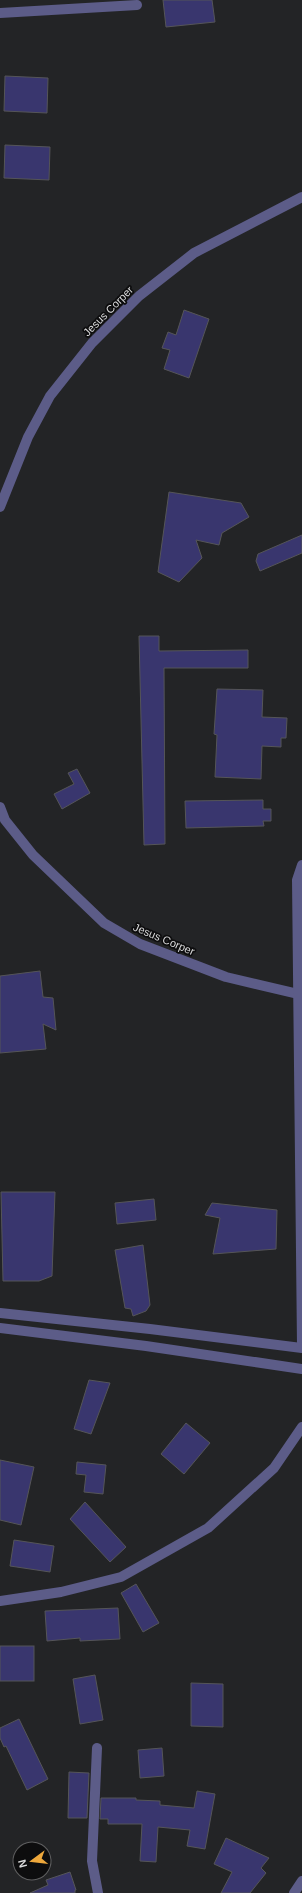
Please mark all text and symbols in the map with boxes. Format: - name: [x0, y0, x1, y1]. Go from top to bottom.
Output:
- street label: Jesus Corper: [81, 283, 136, 338]
- street label: Jesus Corper: [132, 921, 197, 957]
- north arrow: [12, 1841, 52, 1881]
- text: N: [16, 1858, 29, 1869]

